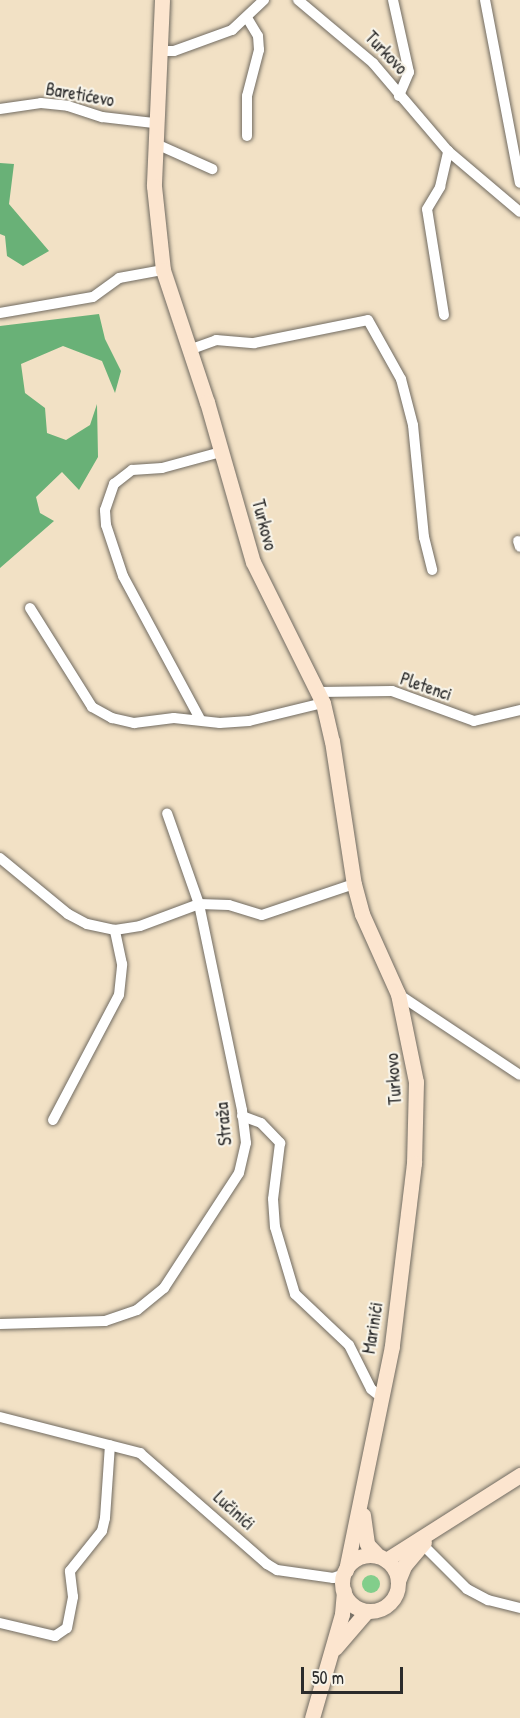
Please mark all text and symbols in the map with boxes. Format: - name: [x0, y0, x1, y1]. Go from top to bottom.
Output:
- street label: Turkovo: [360, 27, 412, 79]
- street label: Baretićevo: [44, 78, 116, 112]
- street label: Turkovo: [247, 497, 281, 553]
- street label: Pletenci: [397, 668, 455, 706]
- street label: Turkovo: [381, 1052, 407, 1106]
- street label: Straža: [211, 1102, 237, 1146]
- street label: Marinići: [358, 1301, 388, 1355]
- street label: Lučinići: [209, 1487, 259, 1535]
- scale bar: [304, 1655, 406, 1693]
- text: 50 m: [312, 1665, 344, 1690]

